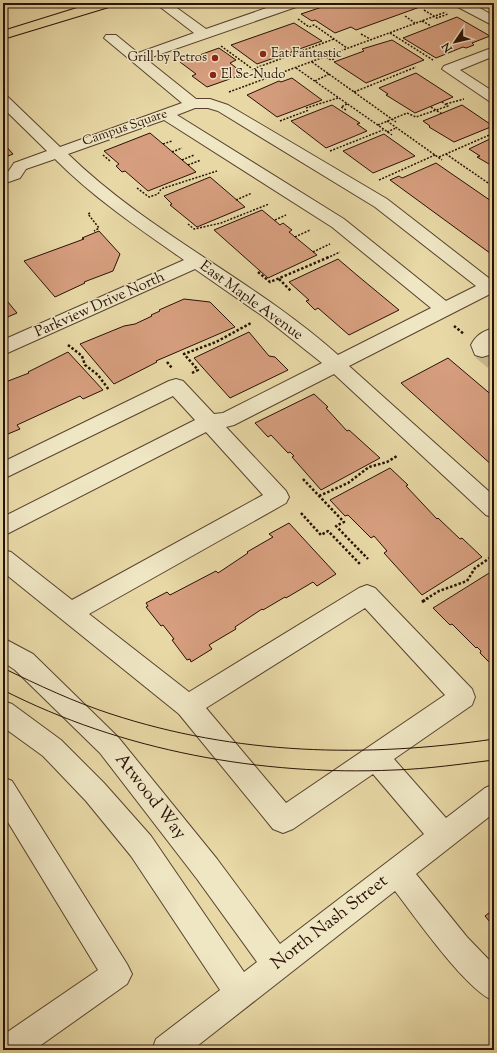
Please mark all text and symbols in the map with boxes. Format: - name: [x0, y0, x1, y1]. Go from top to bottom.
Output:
- north arrow: [435, 22, 475, 62]
- text: N: [438, 39, 457, 56]
- place label: Eat Fantastic: [271, 45, 342, 63]
- place label: Grill by Petros: [127, 49, 207, 67]
- marker: Eat Fantastic: [258, 49, 268, 59]
- marker: Grill by Petros: [210, 53, 220, 63]
- place label: El Se-Nudo: [221, 66, 285, 84]
- marker: El Se-Nudo: [208, 70, 218, 80]
- street label: Campus Square: [80, 105, 170, 151]
- street label: East Maple Avenue: [195, 256, 307, 346]
- street label: Parkview Drive North: [32, 267, 169, 343]
- street label: Atwood Way: [108, 748, 192, 846]
- street label: North Nash Street: [266, 869, 394, 977]

